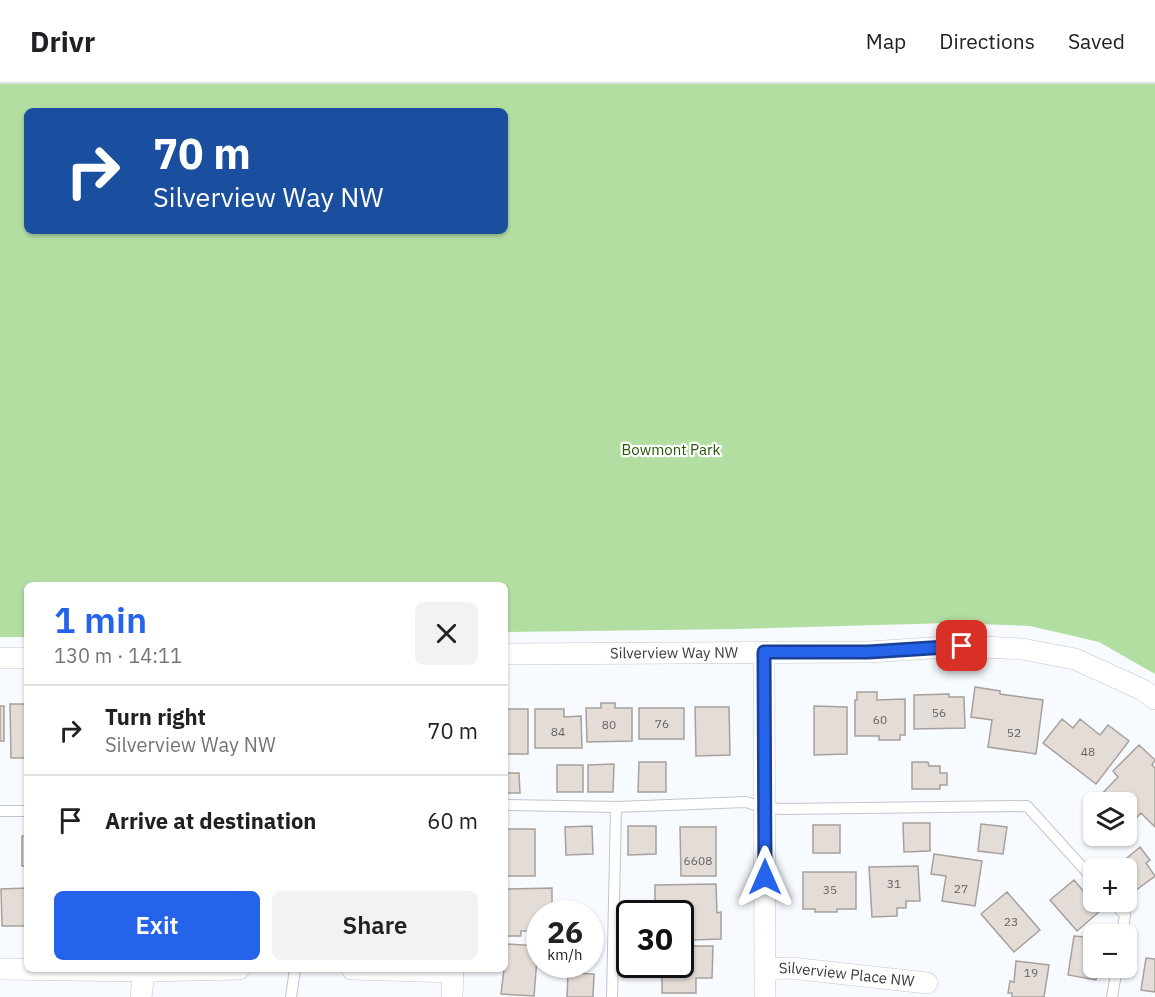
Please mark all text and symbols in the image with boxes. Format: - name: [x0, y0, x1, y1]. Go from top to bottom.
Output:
- text: Drivr: [30, 23, 95, 60]
- text: Map: [866, 27, 906, 55]
- text: Directions: [939, 27, 1035, 55]
- text: Saved: [1068, 27, 1125, 55]
- text: 70 m: [153, 126, 251, 181]
- icon: right: [54, 132, 132, 210]
- text: Silverview Way NW: [153, 179, 383, 214]
- park label: Bowmont Park: [622, 440, 721, 459]
- text: 1 min: [54, 596, 147, 643]
- button: close: [415, 602, 478, 665]
- pin: [936, 620, 987, 671]
- icon: arrive: [945, 629, 978, 662]
- text: 130 m · 14:11: [54, 642, 182, 669]
- street label: Silverview Way NW: [610, 643, 739, 662]
- text: Turn right: [105, 702, 206, 731]
- house number: 56: [932, 705, 946, 720]
- house number: 60: [873, 712, 887, 727]
- icon: right: [54, 714, 87, 747]
- text: 70 m: [427, 716, 478, 745]
- house number: 76: [655, 716, 669, 731]
- house number: 80: [602, 717, 616, 732]
- house number: 84: [551, 724, 565, 739]
- house number: 52: [1007, 725, 1021, 740]
- text: Silverview Way NW: [105, 731, 276, 758]
- house number: 48: [1081, 744, 1095, 759]
- map controls: [1083, 792, 1137, 978]
- button: layers: [1083, 792, 1137, 846]
- icon: arrive: [54, 804, 87, 837]
- text: Arrive at destination: [105, 806, 316, 835]
- text: 60 m: [427, 806, 478, 835]
- position arrow: [733, 845, 797, 909]
- house number: 6608: [684, 853, 712, 868]
- button: +: [1083, 858, 1137, 912]
- house number: 31: [887, 876, 901, 891]
- house number: 27: [954, 881, 968, 896]
- house number: 35: [823, 882, 837, 897]
- button: Exit: [54, 891, 260, 960]
- button: Share: [272, 891, 478, 960]
- speed limit sign: 30: [616, 900, 694, 978]
- text: 26: [547, 912, 583, 951]
- house number: 23: [1004, 914, 1018, 929]
- button: −: [1083, 924, 1137, 978]
- text: km/h: [547, 945, 583, 964]
- street label: Silverview Place NW: [778, 958, 916, 991]
- house number: 19: [1024, 965, 1038, 980]

